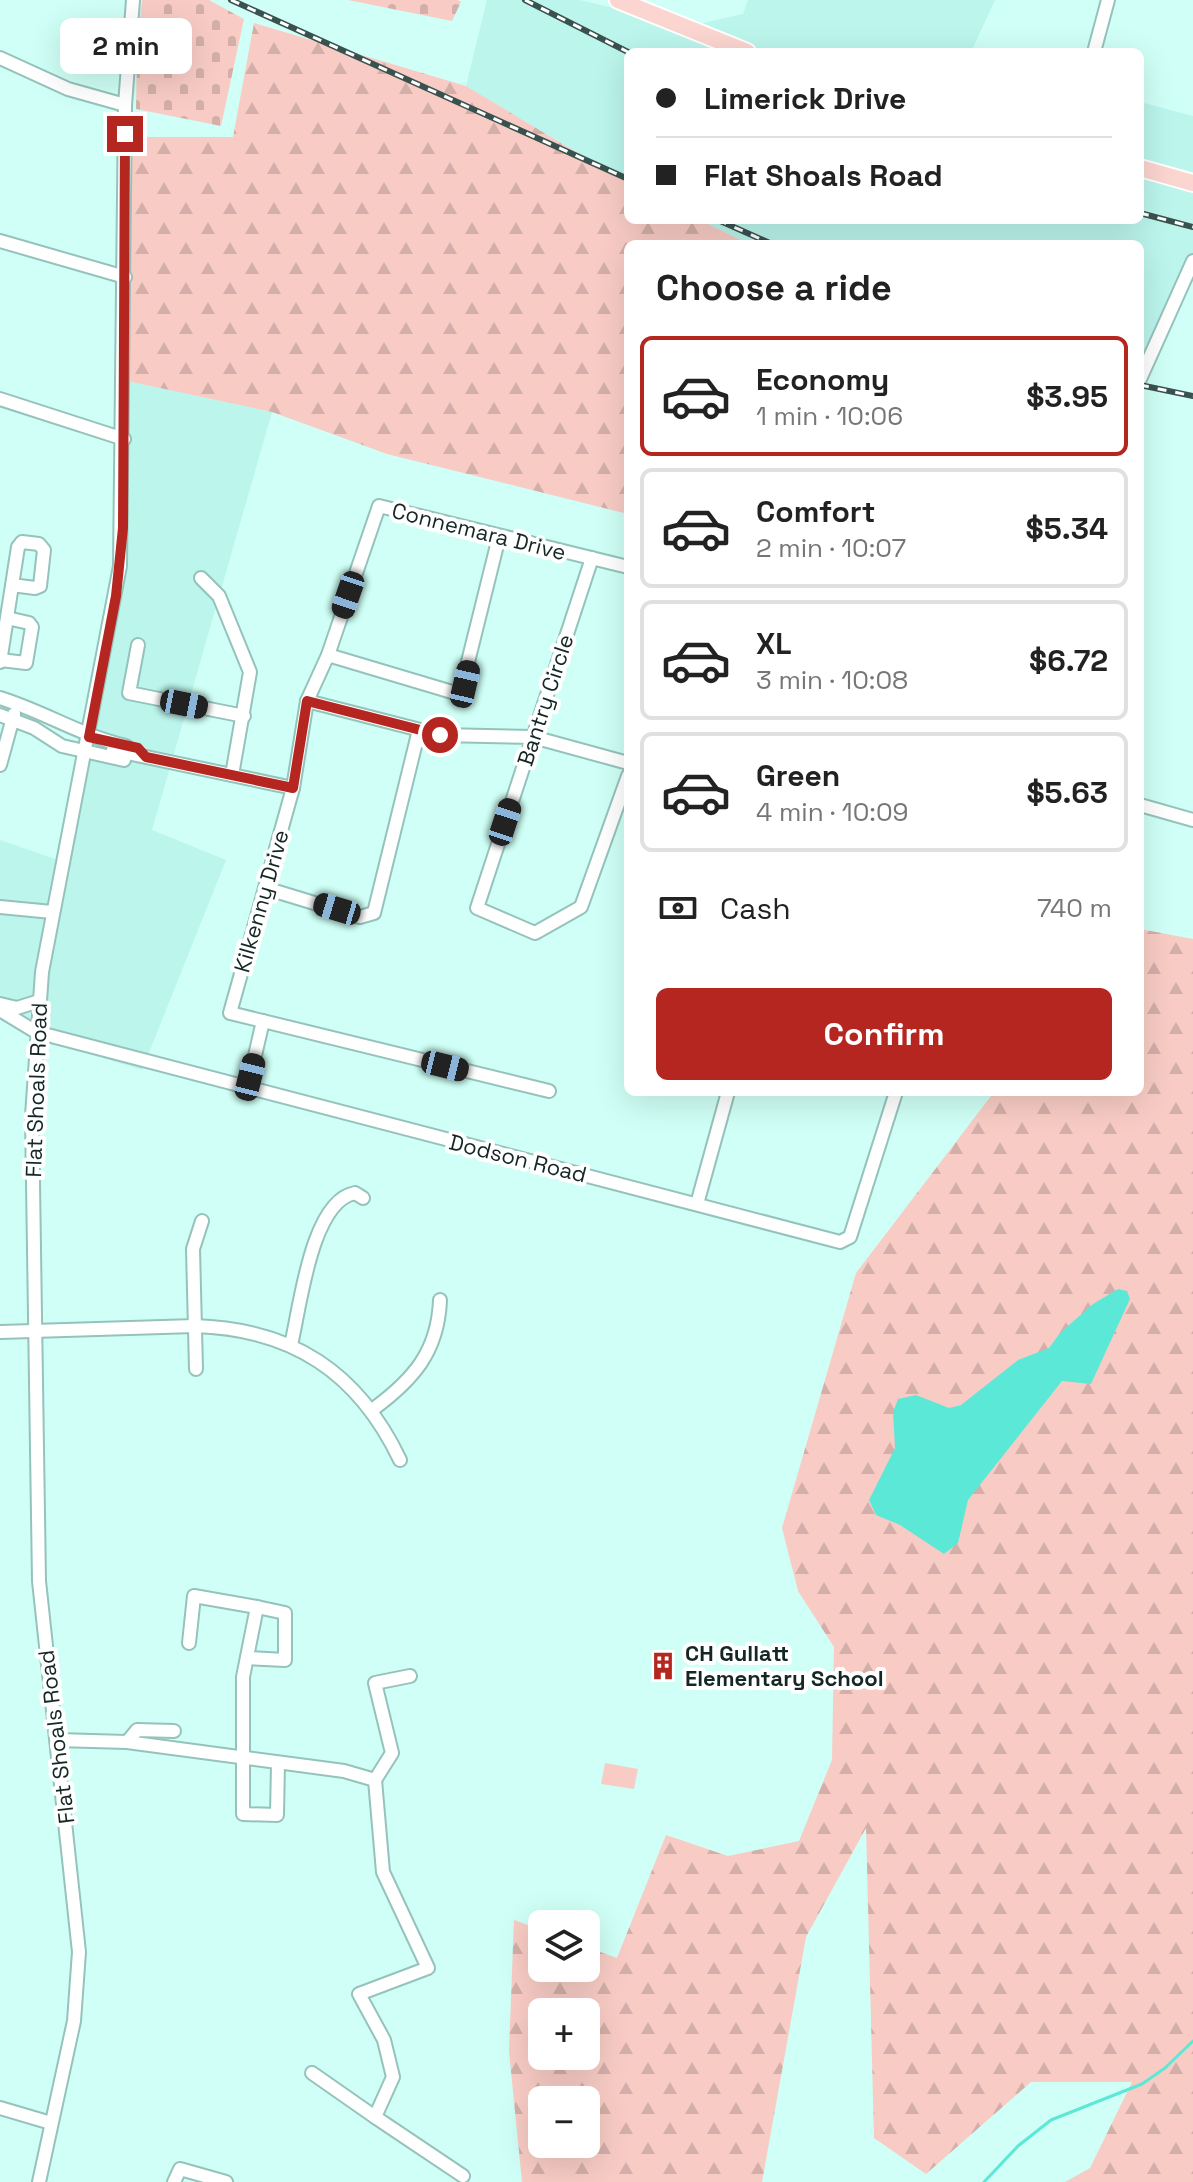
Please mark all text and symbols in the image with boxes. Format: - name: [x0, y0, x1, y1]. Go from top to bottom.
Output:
- callout: 2 min: [59, 18, 191, 74]
- text: 2 min: [92, 29, 160, 63]
- text: Limerick Drive: [704, 79, 906, 118]
- route end: [107, 116, 143, 152]
- text: Flat Shoals Road: [704, 156, 943, 195]
- text: Choose a ride: [656, 265, 892, 311]
- icon: car: [660, 360, 732, 432]
- text: Economy: [756, 360, 889, 399]
- text: $3.95: [1026, 377, 1108, 416]
- text: 1 min · 10:06: [756, 399, 903, 433]
- icon: car: [660, 492, 732, 564]
- text: Comfort: [756, 492, 875, 531]
- street label: Connemara Drive: [389, 496, 569, 566]
- text: $5.34: [1026, 509, 1108, 548]
- text: 2 min · 10:07: [756, 531, 906, 565]
- car: [329, 568, 367, 622]
- icon: car: [660, 624, 732, 696]
- text: XL: [756, 624, 792, 663]
- street label: Bantry Circle: [511, 631, 579, 769]
- text: $6.72: [1029, 641, 1108, 680]
- car: [448, 658, 482, 710]
- text: 3 min · 10:08: [756, 663, 908, 697]
- car: [158, 688, 210, 720]
- route start: [422, 717, 458, 753]
- icon: car: [660, 756, 732, 828]
- text: Green: [756, 756, 840, 795]
- text: $5.63: [1026, 773, 1108, 812]
- car: [486, 795, 524, 849]
- text: 4 min · 10:09: [756, 795, 909, 829]
- street label: Kilkenny Drive: [227, 826, 295, 976]
- icon: cash: [656, 886, 700, 930]
- text: Cash: [720, 889, 791, 928]
- car: [311, 891, 363, 927]
- text: 740 m: [1037, 891, 1112, 925]
- button: Confirm: [656, 988, 1112, 1080]
- street label: Flat Shoals Road: [19, 1002, 53, 1178]
- car: [419, 1049, 471, 1083]
- car: [233, 1051, 267, 1103]
- street label: Dodson Road: [446, 1127, 590, 1189]
- place label: CH Gullatt Elementary School: [685, 1639, 884, 1692]
- street label: Flat Shoals Road: [31, 1649, 81, 1825]
- building icon: CH Gullatt Elementary School: [648, 1651, 678, 1681]
- map controls: [528, 1910, 600, 2158]
- button: layers: [528, 1910, 600, 1982]
- button: +: [528, 1998, 600, 2070]
- button: −: [528, 2086, 600, 2158]

